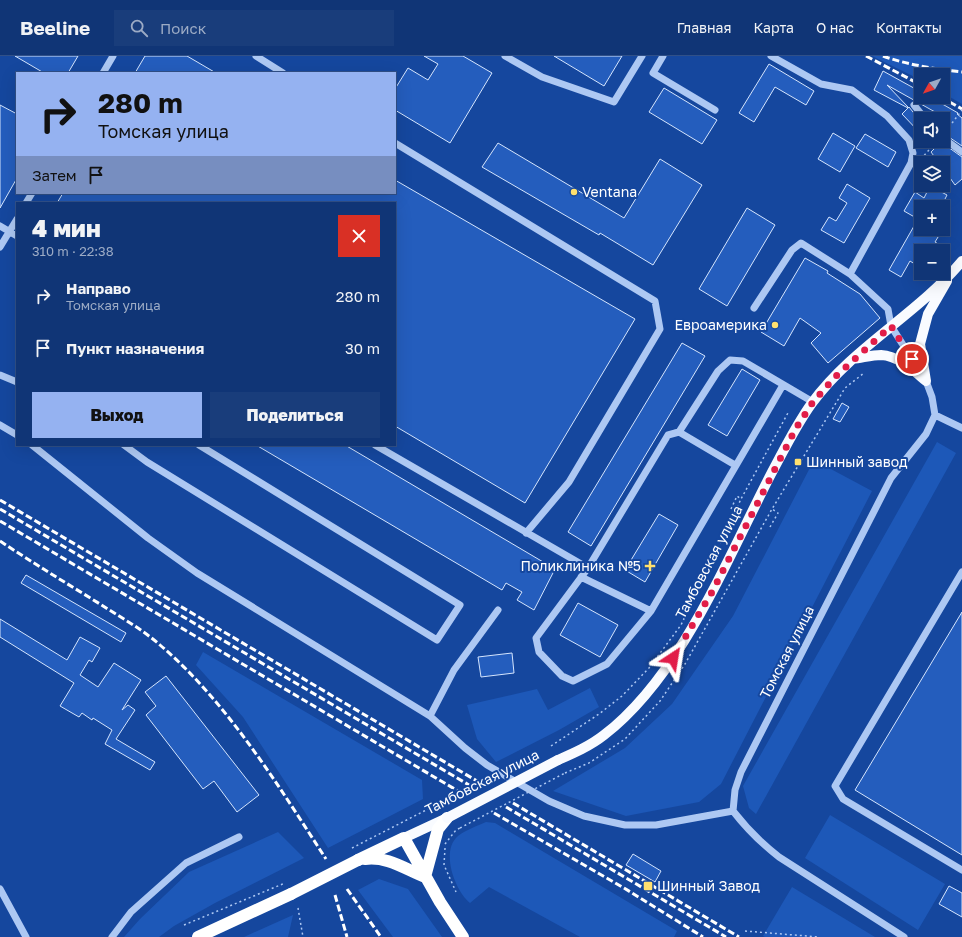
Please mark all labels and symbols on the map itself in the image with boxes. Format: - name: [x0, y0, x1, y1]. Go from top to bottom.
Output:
- north arrow: [914, 68, 950, 104]
- place label: Ventana: [582, 183, 637, 200]
- marker: Ventana: [569, 187, 579, 197]
- place label: Евроамерика: [674, 316, 767, 333]
- marker: Евроамерика: [770, 320, 780, 330]
- pin: [895, 342, 929, 376]
- place label: Шинный завод: [806, 453, 908, 470]
- marker: Шинный завод: [793, 457, 803, 467]
- street label: Тамбовская улица: [671, 502, 746, 621]
- place label: Поликлиника №5: [521, 557, 641, 574]
- marker: Поликлиника №5: [644, 560, 656, 572]
- street label: Томская улица: [756, 603, 817, 701]
- position arrow: [652, 637, 694, 679]
- street label: Тамбовская улица: [422, 745, 542, 818]
- place label: Шинный Завод: [657, 877, 760, 894]
- marker: Шинный Завод: [642, 880, 654, 892]

